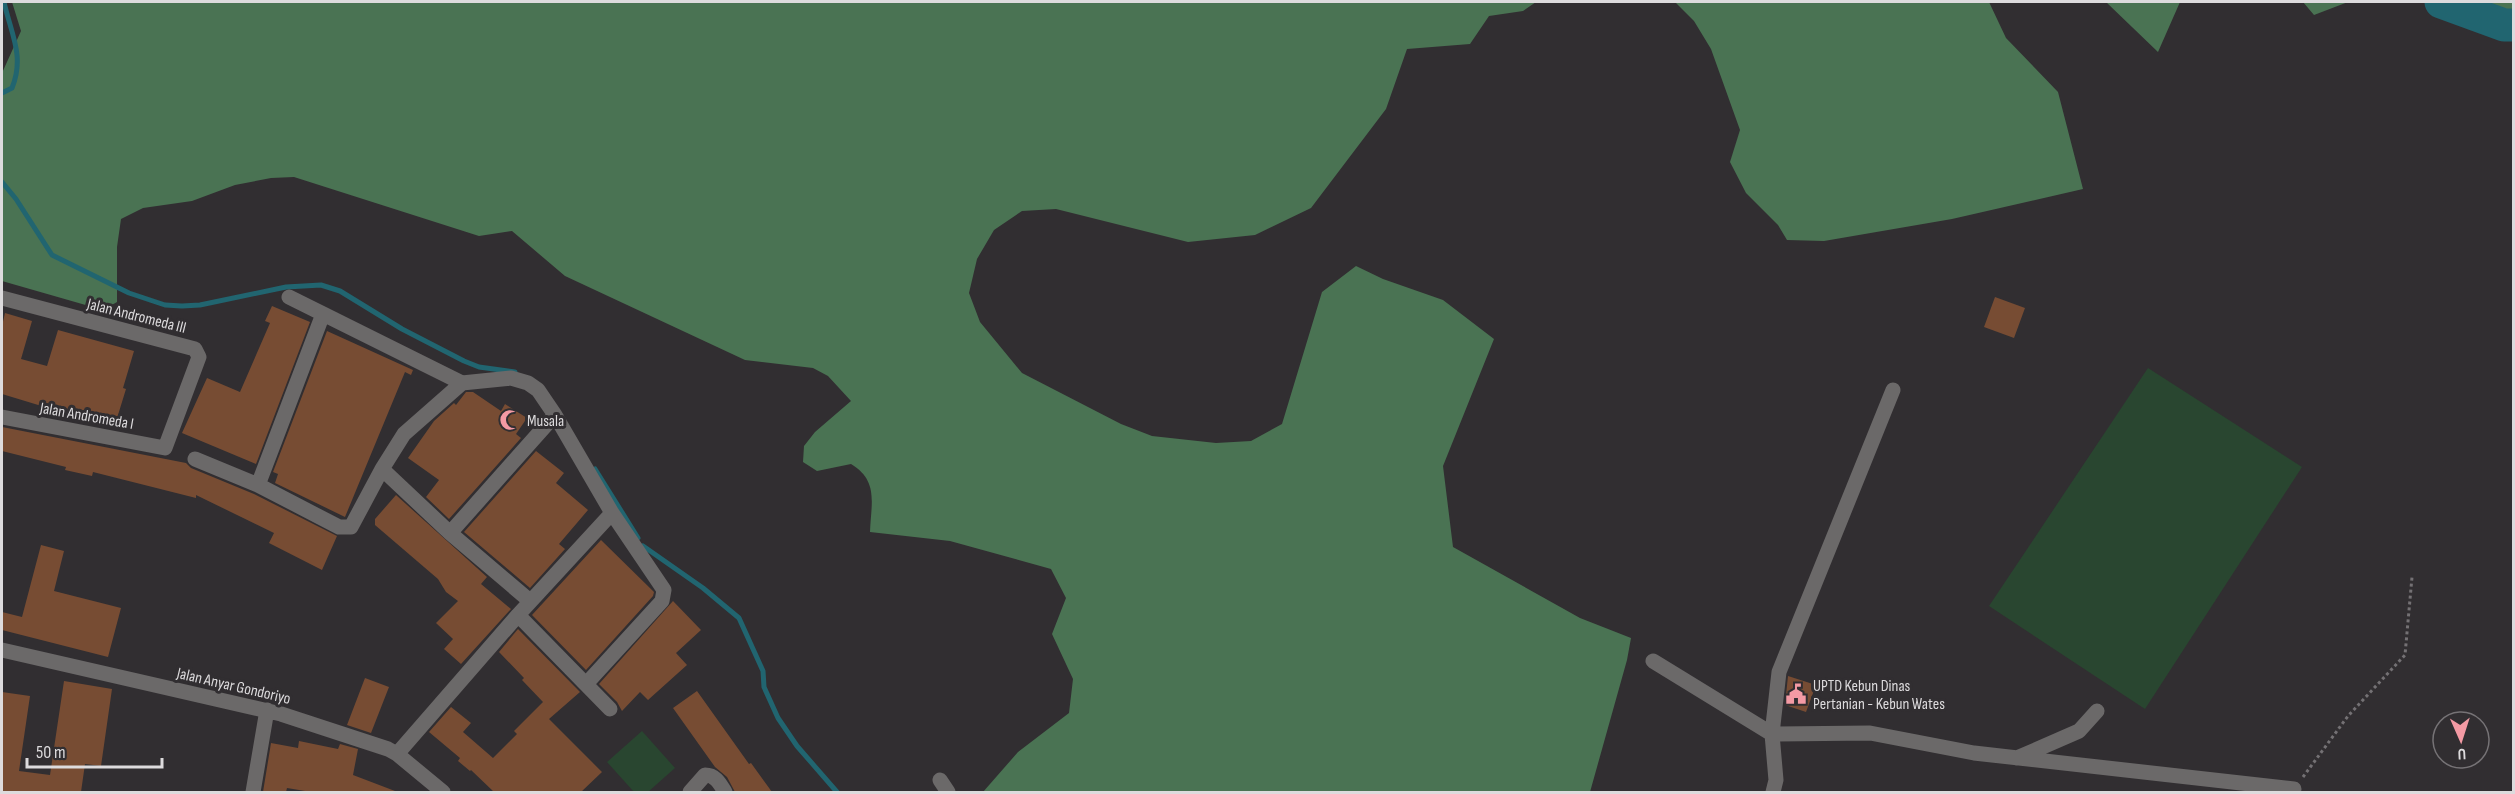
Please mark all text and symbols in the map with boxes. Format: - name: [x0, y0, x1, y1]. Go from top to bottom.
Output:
- street label: Jalan Andromeda III: [84, 295, 188, 338]
- street label: Jalan Andromeda I: [37, 399, 135, 434]
- mosque icon: Musala: [498, 408, 522, 432]
- place label: Musala: [527, 412, 564, 431]
- street label: Jalan Anyar Gondoriyo: [174, 664, 292, 709]
- place label: UPTD Kebun Dinas Pertanian - Kebun Wates: [1813, 677, 1945, 714]
- public building icon: UPTD Kebun Dinas Pertanian - Kebun Wates: [1784, 682, 1808, 706]
- north arrow: [2431, 710, 2491, 770]
- scale bar: [27, 731, 162, 769]
- text: 50 m: [36, 742, 66, 763]
- text: U: [2457, 744, 2466, 763]

